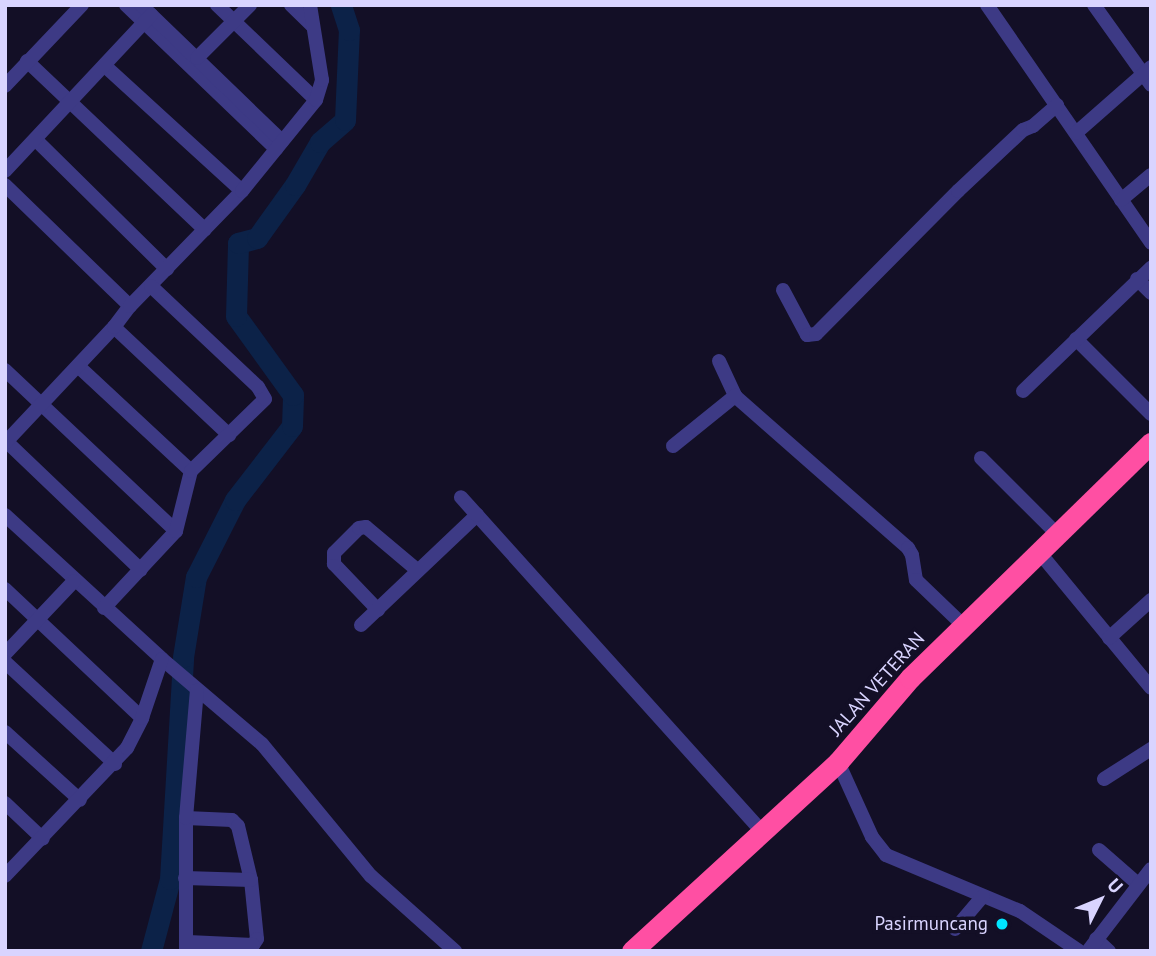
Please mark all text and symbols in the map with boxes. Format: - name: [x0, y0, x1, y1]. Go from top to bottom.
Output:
- street label: JALAN VETERAN: [824, 627, 930, 741]
- north arrow: [1065, 865, 1135, 935]
- text: U: [1103, 873, 1128, 898]
- place label: Pasirmuncang: [874, 913, 988, 935]
- marker: Pasirmuncang: [994, 916, 1010, 932]

